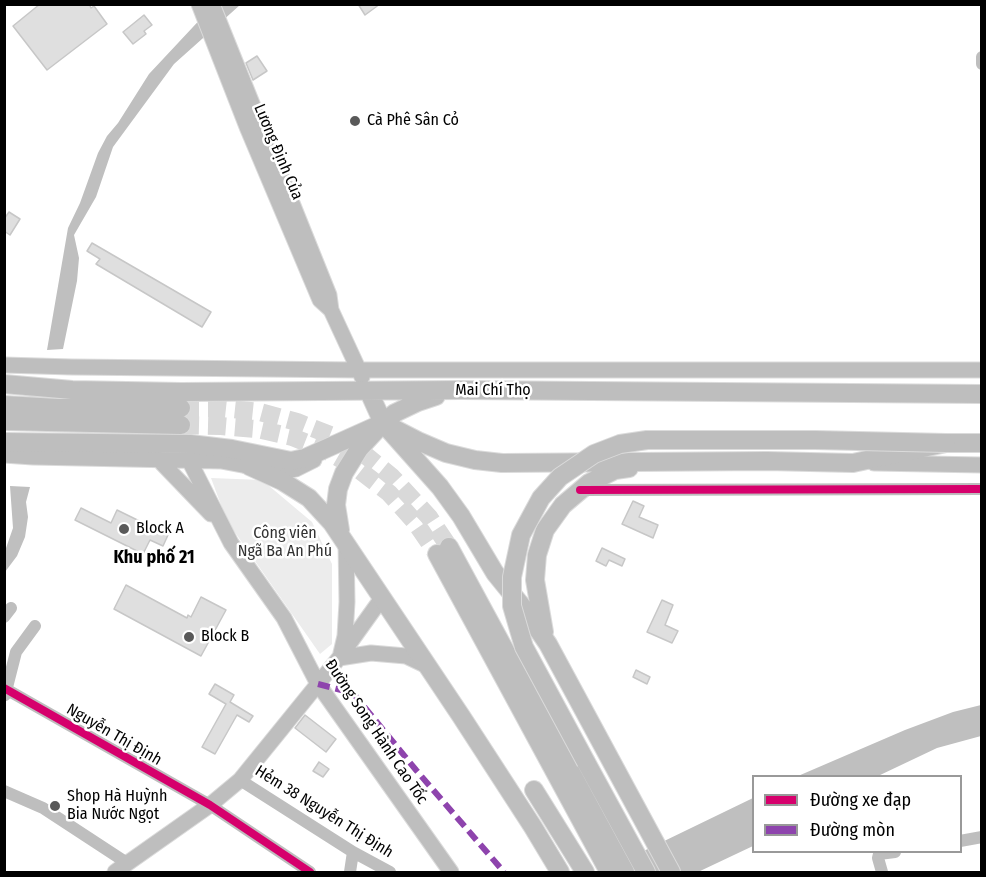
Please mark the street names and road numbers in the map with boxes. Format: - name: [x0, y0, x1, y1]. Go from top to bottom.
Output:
- street label: Lương Định Của: [249, 101, 307, 203]
- street label: Mai Chí Thọ: [455, 381, 531, 401]
- street label: Đường Song Hành Cao Tốc: [320, 656, 432, 808]
- street label: Nguyễn Thị Định: [63, 700, 165, 770]
- street label: Hẻm 38 Nguyễn Thị Định: [251, 762, 397, 862]

